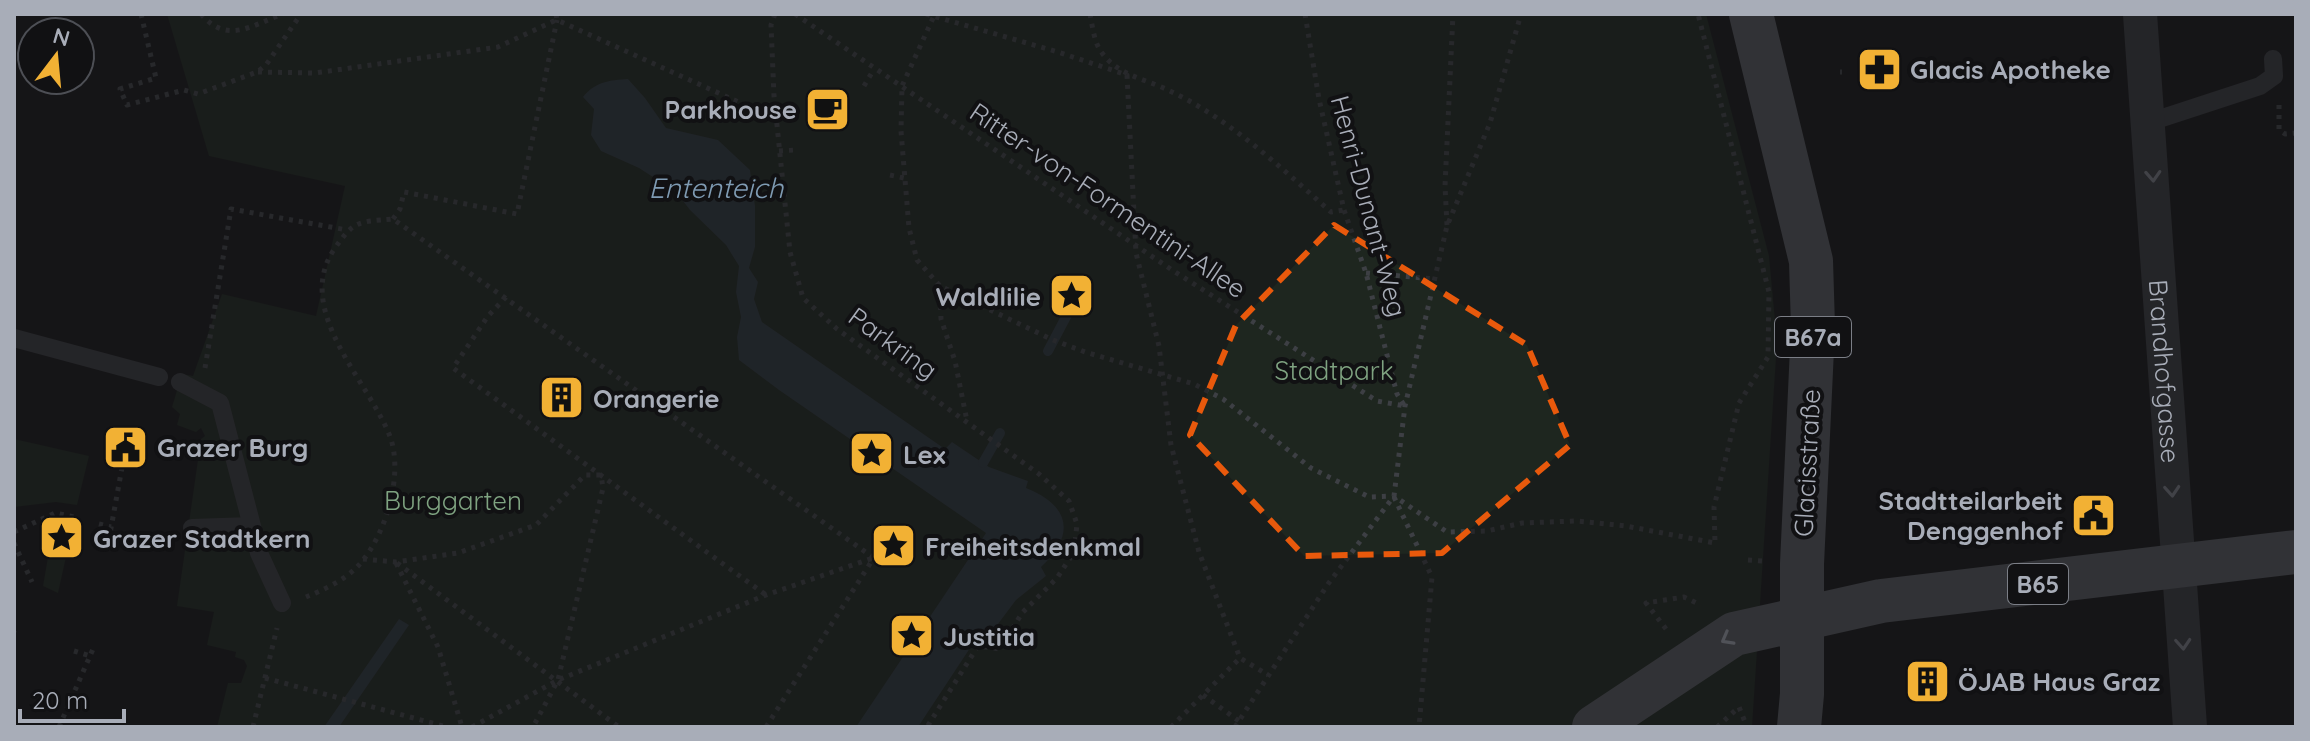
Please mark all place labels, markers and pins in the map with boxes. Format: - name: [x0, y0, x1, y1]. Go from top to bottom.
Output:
- pharmacy icon: Glacis Apotheke: [1855, 45, 1903, 93]
- place label: Glacis Apotheke: [1910, 53, 2111, 86]
- cafe icon: Parkhouse: [804, 85, 852, 133]
- place label: Parkhouse: [665, 93, 797, 126]
- place icon: Waldlilie: [1048, 272, 1096, 320]
- place label: Waldlilie: [936, 280, 1041, 313]
- building icon: Orangerie: [538, 374, 586, 422]
- place label: Orangerie: [593, 382, 720, 415]
- public building icon: Grazer Burg: [102, 423, 150, 471]
- place icon: Lex: [848, 430, 896, 478]
- place label: Grazer Burg: [157, 431, 308, 464]
- place label: Lex: [903, 438, 946, 471]
- place label: Stadtteilarbeit Denggenhof: [1879, 484, 2064, 547]
- public building icon: Stadtteilarbeit Denggenhof: [2070, 491, 2118, 539]
- place icon: Grazer Stadtkern: [38, 514, 86, 562]
- place label: Grazer Stadtkern: [93, 522, 310, 555]
- place icon: Freiheitsdenkmal: [870, 522, 918, 570]
- place label: Freiheitsdenkmal: [925, 530, 1141, 563]
- place icon: Justitia: [888, 612, 936, 660]
- place label: Justitia: [943, 620, 1035, 653]
- building icon: ÖJAB Haus Graz: [1903, 657, 1951, 705]
- place label: ÖJAB Haus Graz: [1958, 665, 2161, 698]

